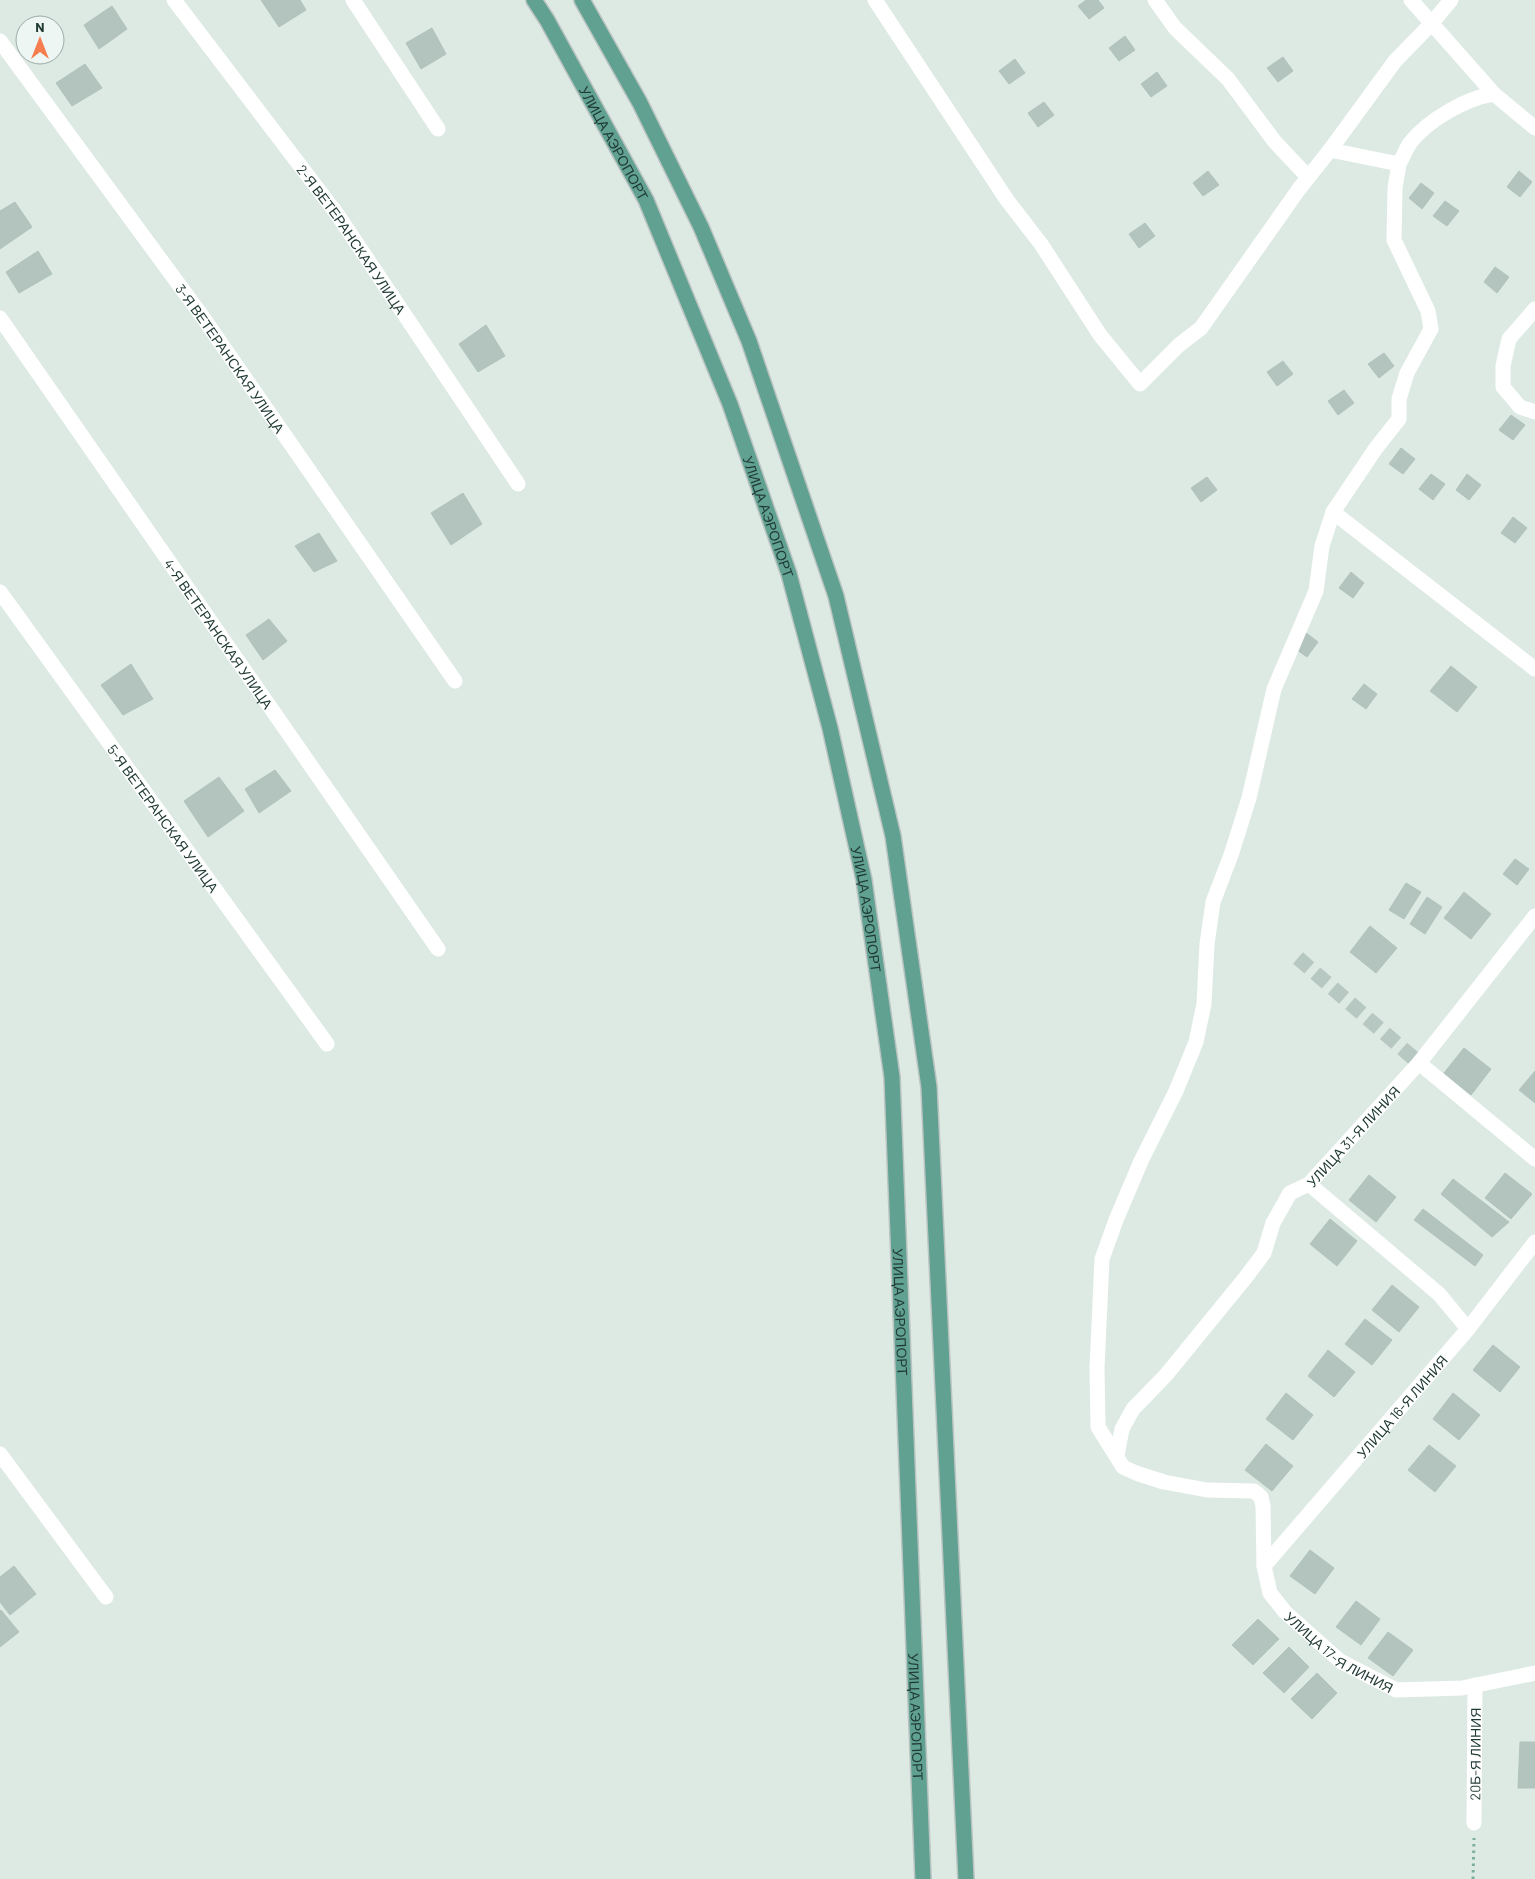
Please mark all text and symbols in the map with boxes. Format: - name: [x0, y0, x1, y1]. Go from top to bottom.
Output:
- north arrow: [15, 15, 65, 65]
- text: N: [35, 18, 45, 35]
- street label: УЛИЦА АЭРОПОРТ: [576, 83, 653, 203]
- street label: 2-Я ВЕТЕРАНСКАЯ УЛИЦА: [294, 161, 410, 317]
- street label: 3-Я ВЕТЕРАНСКАЯ УЛИЦА: [172, 280, 289, 436]
- street label: УЛИЦА АЭРОПОРТ: [740, 454, 798, 580]
- street label: 4-Я ВЕТЕРАНСКАЯ УЛИЦА: [161, 555, 277, 712]
- street label: 5-Я ВЕТЕРАНСКАЯ УЛИЦА: [104, 741, 223, 896]
- street label: УЛИЦА АЭРОПОРТ: [848, 844, 886, 973]
- street label: УЛИЦА 31-Я ЛИНИЯ: [1303, 1082, 1403, 1190]
- street label: УЛИЦА АЭРОПОРТ: [890, 1248, 912, 1376]
- street label: УЛИЦА 16-Я ЛИНИЯ: [1353, 1351, 1451, 1461]
- street label: УЛИЦА 17-Я ЛИНИЯ: [1282, 1608, 1397, 1696]
- street label: УЛИЦА АЭРОПОРТ: [906, 1653, 928, 1781]
- street label: 20Б-Я ЛИНИЯ: [1466, 1708, 1483, 1800]

